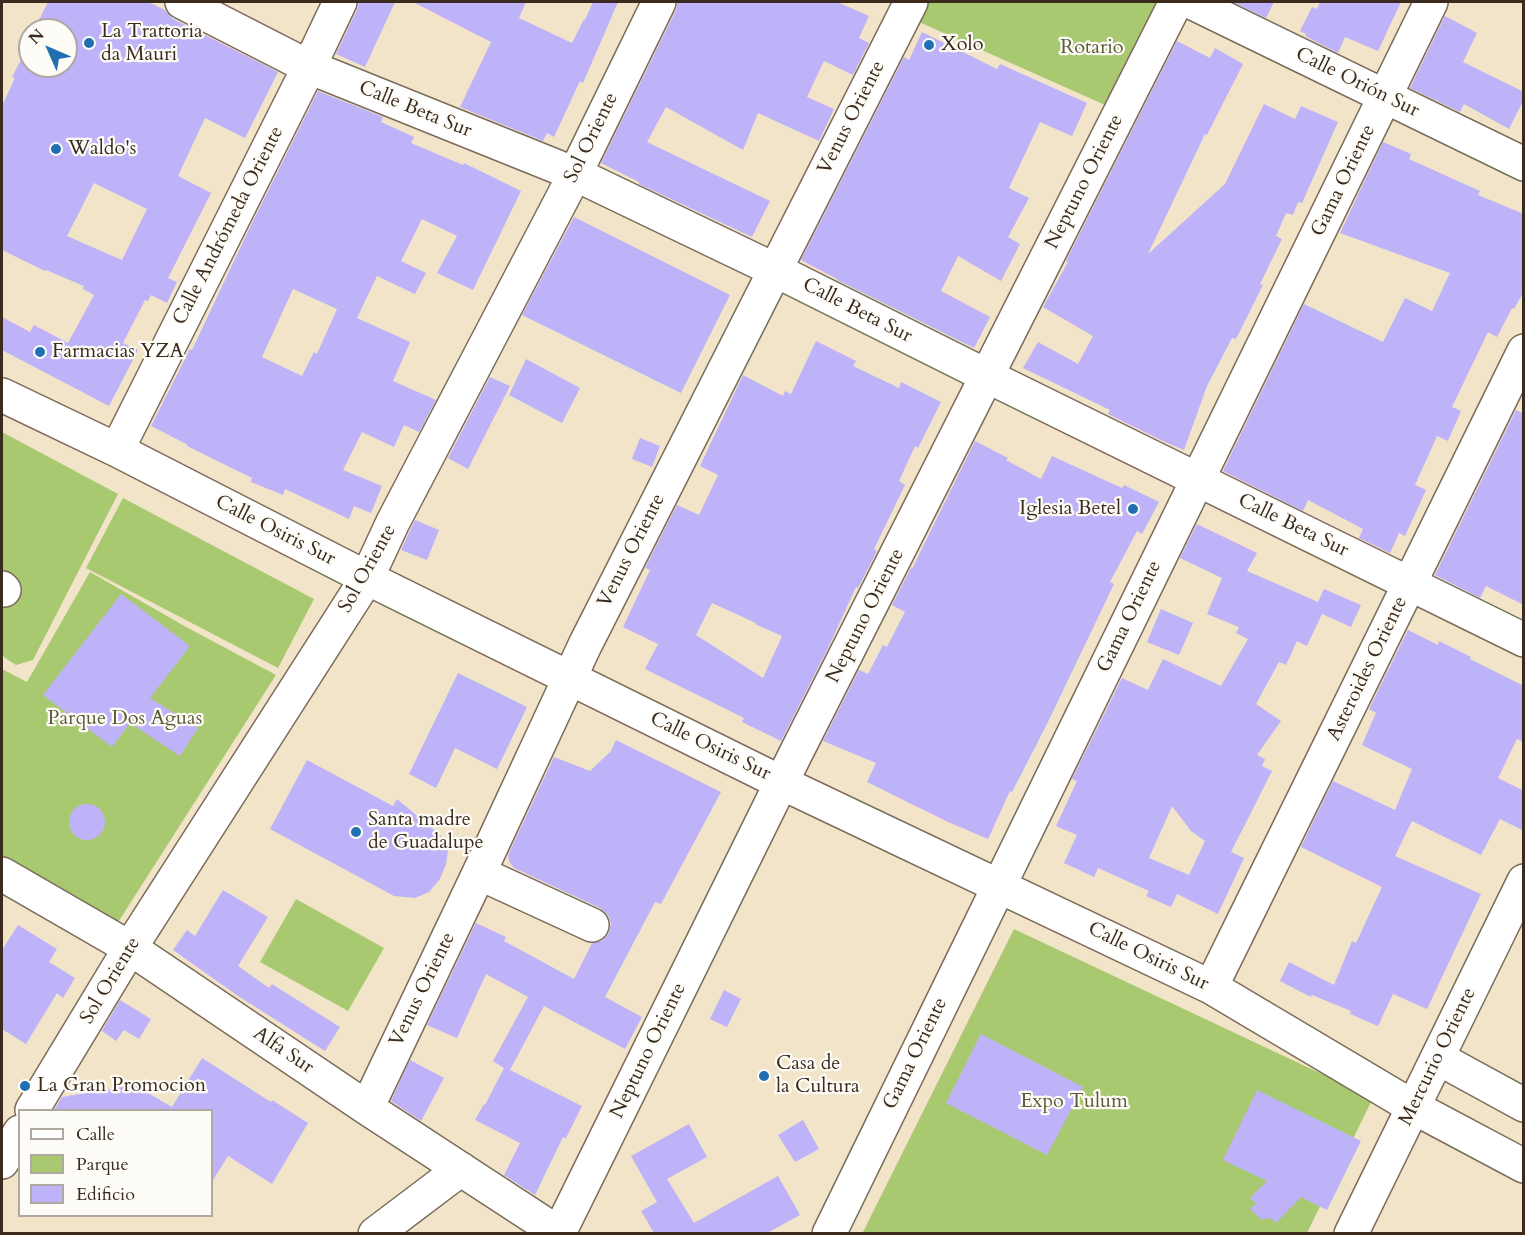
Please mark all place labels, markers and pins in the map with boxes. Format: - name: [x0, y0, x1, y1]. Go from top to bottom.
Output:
- place label: La Trattoria da Mauri: [101, 20, 203, 67]
- place label: Xolo: [941, 33, 983, 57]
- marker: La Trattoria da Mauri: [82, 36, 96, 50]
- marker: Xolo: [922, 38, 936, 52]
- place label: Waldo's: [68, 137, 137, 161]
- marker: Waldo's: [49, 142, 63, 156]
- place label: Farmacias YZA: [52, 340, 184, 364]
- marker: Farmacias YZA: [33, 345, 47, 359]
- place label: Iglesia Betel: [1019, 497, 1121, 521]
- marker: Iglesia Betel: [1126, 502, 1140, 516]
- place label: Santa madre de Guadalupe: [368, 808, 484, 855]
- marker: Santa madre de Guadalupe: [349, 825, 363, 839]
- place label: Casa de la Cultura: [776, 1052, 860, 1099]
- marker: Casa de la Cultura: [757, 1069, 771, 1083]
- place label: La Gran Promocion: [37, 1074, 206, 1098]
- marker: La Gran Promocion: [18, 1079, 32, 1093]

